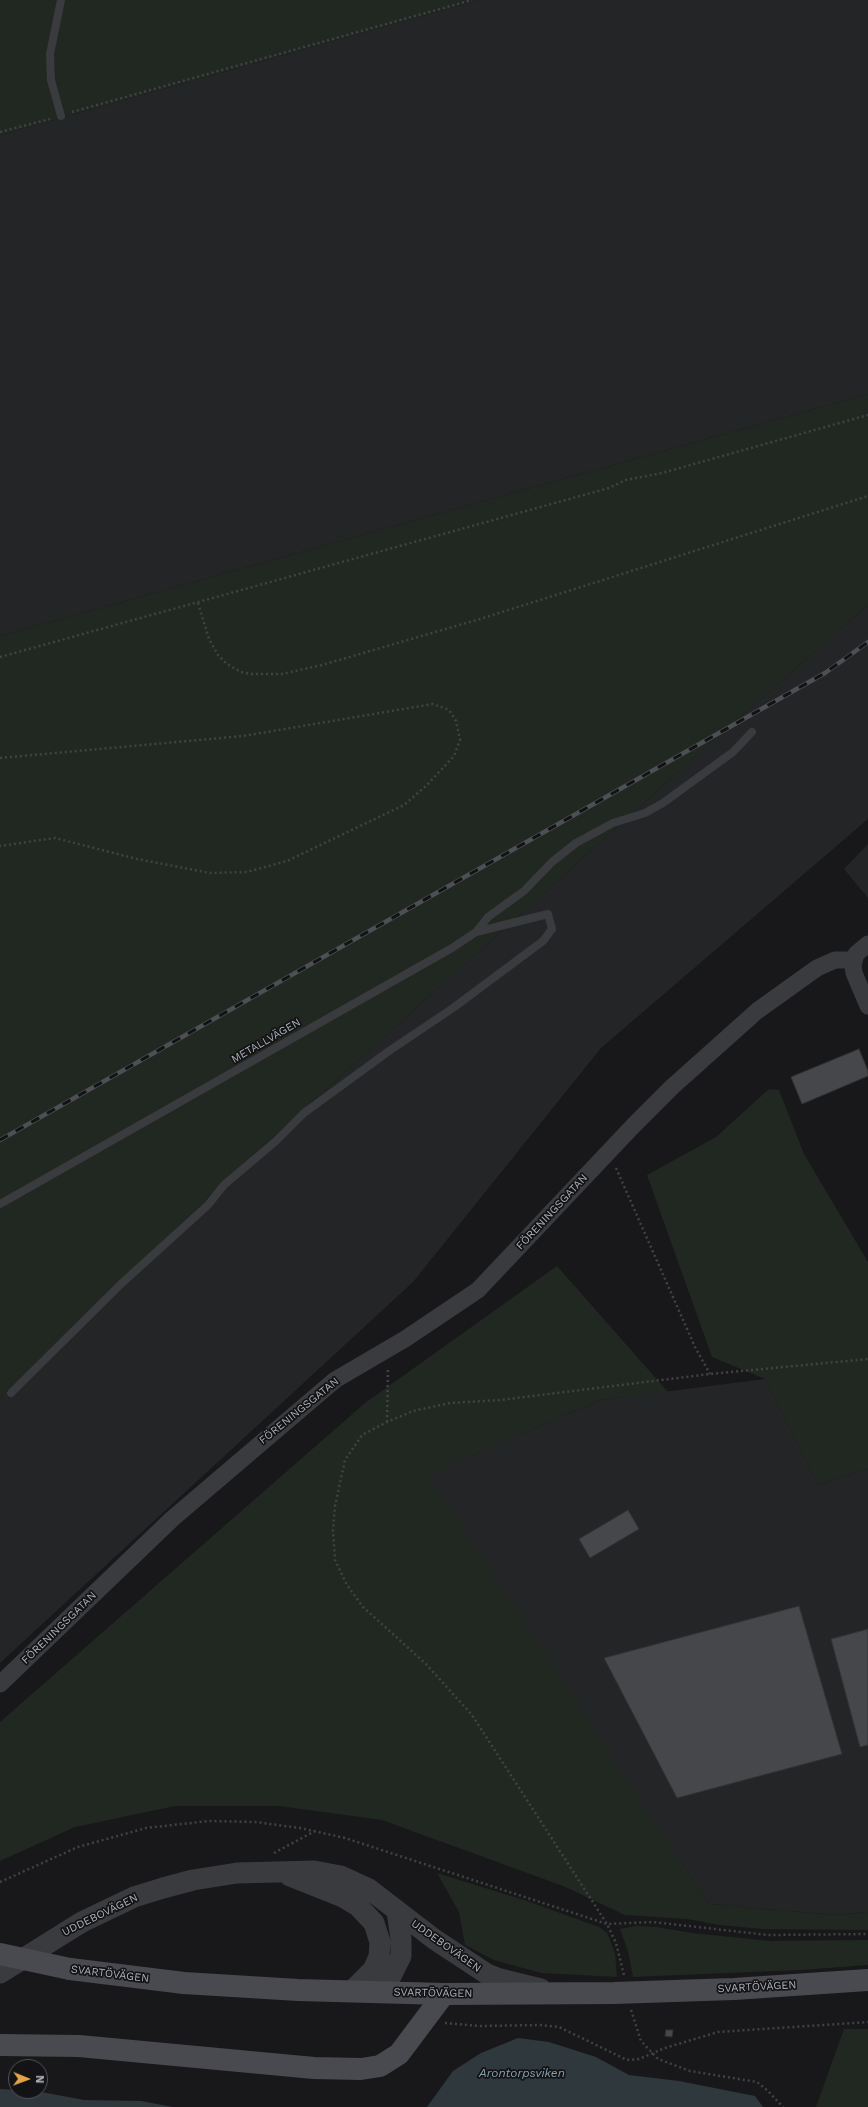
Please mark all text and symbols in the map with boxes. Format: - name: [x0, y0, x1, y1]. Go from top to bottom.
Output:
- street label: METALLVÄGEN: [229, 1016, 303, 1066]
- street label: FÖRENINGSGATAN: [513, 1171, 591, 1253]
- street label: FÖRENINGSGATAN: [256, 1375, 342, 1447]
- street label: FÖRENINGSGATAN: [19, 1589, 99, 1667]
- street label: UDDEBOVÄGEN: [60, 1891, 140, 1939]
- street label: UDDEBOVÄGEN: [408, 1917, 484, 1975]
- street label: SVARTÖVÄGEN: [70, 1963, 150, 1985]
- street label: SVARTÖVÄGEN: [717, 1978, 797, 1996]
- street label: SVARTÖVÄGEN: [394, 1986, 472, 2000]
- north arrow: [8, 2059, 48, 2099]
- water label: Arontorpsviken: [479, 2066, 565, 2080]
- text: N: [33, 2075, 46, 2083]

